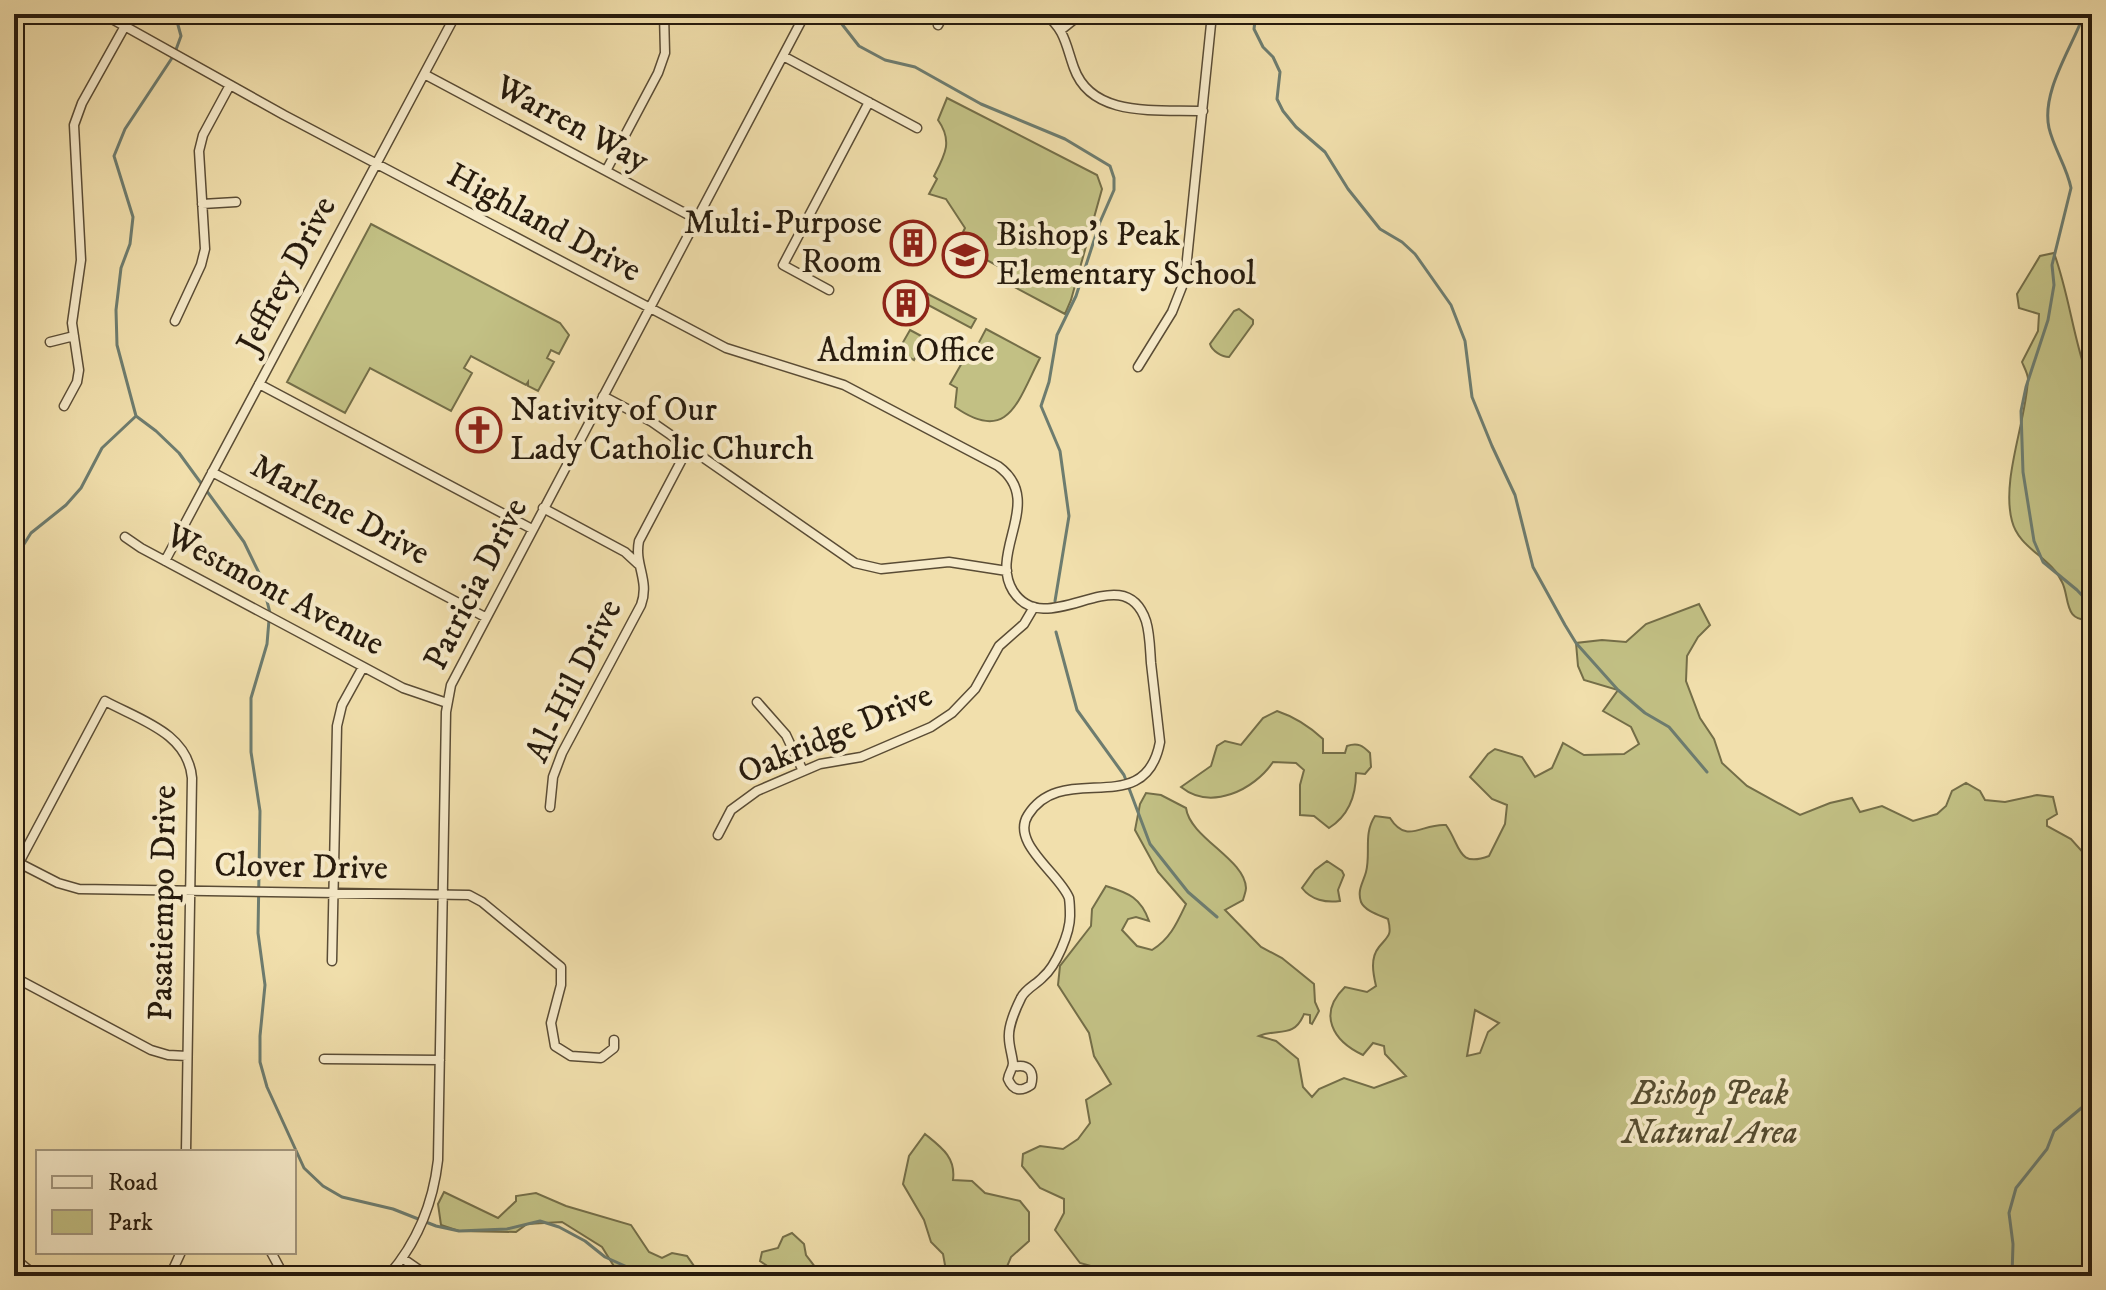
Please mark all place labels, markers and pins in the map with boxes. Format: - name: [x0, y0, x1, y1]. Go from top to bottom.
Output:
- place label: Multi-Purpose Room: [684, 202, 882, 283]
- place label: Bishop's Peak Elementary School: [996, 214, 1257, 295]
- building icon: Multi-Purpose Room: [889, 219, 937, 267]
- school or university icon: Bishop's Peak Elementary School: [941, 231, 989, 279]
- building icon: Admin Office: [882, 279, 930, 327]
- place label: Admin Office: [817, 330, 995, 372]
- place label: Nativity of Our Lady Catholic Church: [510, 389, 814, 470]
- church icon: Nativity of Our Lady Catholic Church: [455, 406, 503, 454]

